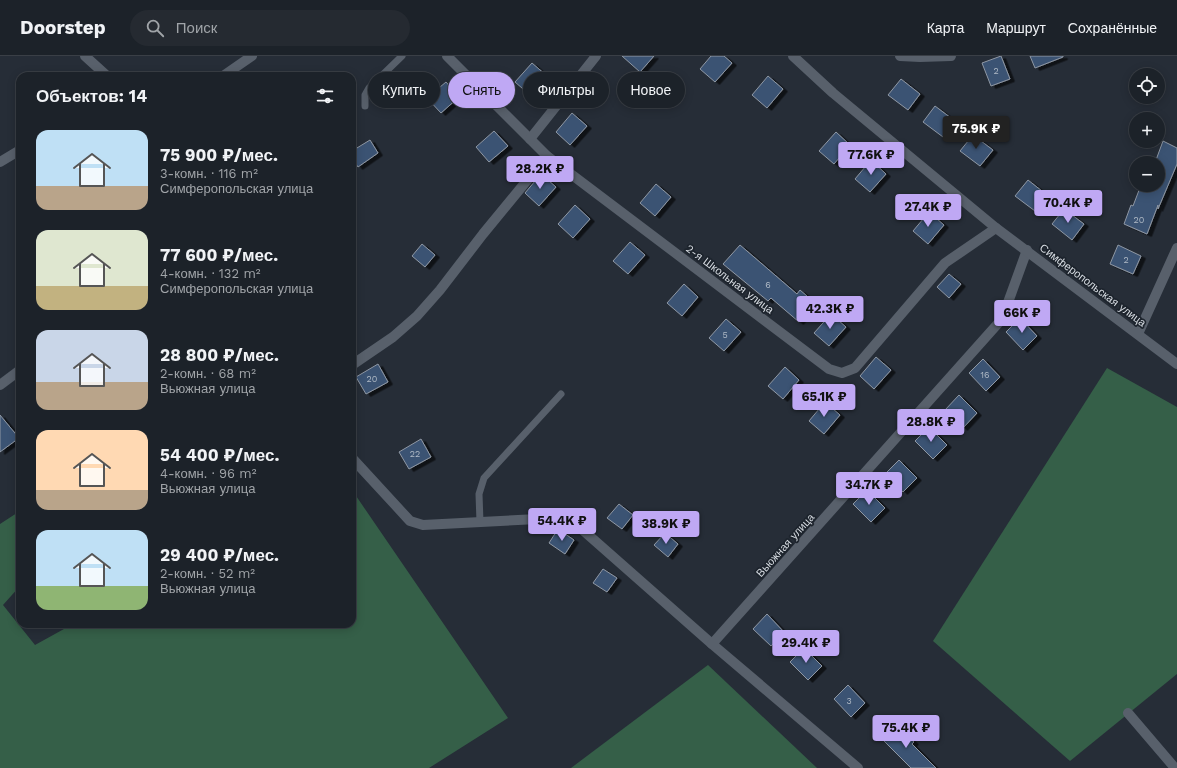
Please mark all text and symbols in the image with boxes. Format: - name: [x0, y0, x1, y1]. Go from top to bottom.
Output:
- search box: [130, 10, 410, 46]
- text: Doorstep: [20, 16, 106, 39]
- icon: search: [144, 17, 166, 39]
- text: Поиск: [176, 19, 217, 37]
- text: Карта: [927, 20, 964, 36]
- text: Маршрут: [986, 20, 1046, 36]
- text: Сохранённые: [1068, 20, 1157, 36]
- house number: 2: [993, 66, 999, 76]
- map controls: [1129, 68, 1165, 192]
- button: locate: [1129, 68, 1165, 104]
- chip: Купить: [368, 72, 440, 108]
- chip: Снять: [448, 72, 515, 108]
- chip: Фильтры: [523, 72, 609, 108]
- chip: Новое: [617, 72, 685, 108]
- icon: filters: [314, 85, 336, 107]
- text: Объектов: 14: [36, 86, 147, 106]
- button: +: [1129, 112, 1165, 148]
- pin: 75.9K ₽: [939, 116, 1013, 150]
- text: 75.9K ₽: [952, 121, 1000, 136]
- pin: 77.6K ₽: [834, 142, 908, 176]
- text: 75 900 ₽/мес.: [160, 145, 278, 165]
- icon: home: [68, 146, 116, 194]
- text: 77.6K ₽: [847, 147, 895, 162]
- pin: 28.2K ₽: [503, 156, 577, 190]
- button: −: [1129, 156, 1165, 192]
- text: 28.2K ₽: [515, 161, 565, 176]
- text: 3-комн. · 116 m²: [160, 166, 258, 181]
- text: Симферопольская улица: [160, 181, 313, 196]
- pin: 70.4K ₽: [1031, 190, 1105, 224]
- pin: 27.4K ₽: [891, 194, 965, 228]
- text: 70.4K ₽: [1043, 195, 1093, 210]
- text: 27.4K ₽: [904, 199, 952, 214]
- house number: 20: [1134, 215, 1145, 225]
- street label: Симферопольская улица: [1037, 241, 1149, 330]
- street label: 2-я Школьная улица: [683, 242, 777, 317]
- text: 77 600 ₽/мес.: [160, 245, 278, 265]
- icon: home: [68, 246, 116, 294]
- house number: 2: [1123, 255, 1129, 265]
- text: 4-комн. · 132 m²: [160, 266, 261, 281]
- house number: 6: [765, 280, 771, 290]
- text: Симферопольская улица: [160, 281, 313, 296]
- pin: 42.3K ₽: [793, 296, 867, 330]
- pin: 66K ₽: [994, 300, 1050, 334]
- text: 42.3K ₽: [805, 301, 855, 316]
- text: 66K ₽: [1003, 305, 1041, 320]
- house number: 5: [722, 330, 728, 340]
- text: 28 800 ₽/мес.: [160, 345, 279, 365]
- icon: home: [68, 346, 116, 394]
- text: 2-комн. · 68 m²: [160, 366, 256, 381]
- house number: 16: [981, 370, 989, 380]
- house number: 20: [367, 374, 378, 384]
- text: Вьюжная улица: [160, 381, 255, 396]
- pin: 65.1K ₽: [787, 384, 861, 418]
- text: 65.1K ₽: [801, 389, 847, 404]
- pin: 28.8K ₽: [894, 409, 968, 443]
- text: 28.8K ₽: [906, 414, 956, 429]
- text: 54 400 ₽/мес.: [160, 445, 279, 465]
- icon: home: [68, 446, 116, 494]
- house number: 22: [410, 449, 420, 459]
- text: 4-комн. · 96 m²: [160, 466, 257, 481]
- pin: 34.7K ₽: [832, 472, 906, 506]
- text: 34.7K ₽: [845, 477, 893, 492]
- text: Вьюжная улица: [160, 481, 255, 496]
- pin: 54.4K ₽: [525, 508, 599, 542]
- street label: Вьюжная улица: [754, 510, 818, 580]
- pin: 38.9K ₽: [629, 511, 703, 545]
- text: 54.4K ₽: [537, 513, 587, 528]
- text: 38.9K ₽: [641, 516, 691, 531]
- text: 29 400 ₽/мес.: [160, 545, 279, 565]
- icon: home: [68, 546, 116, 594]
- text: 2-комн. · 52 m²: [160, 566, 255, 581]
- text: Вьюжная улица: [160, 581, 255, 596]
- pin: 29.4K ₽: [769, 630, 843, 664]
- text: 29.4K ₽: [781, 635, 831, 650]
- house number: 3: [846, 696, 852, 706]
- pin: 75.4K ₽: [869, 715, 943, 749]
- text: 75.4K ₽: [881, 720, 931, 735]

